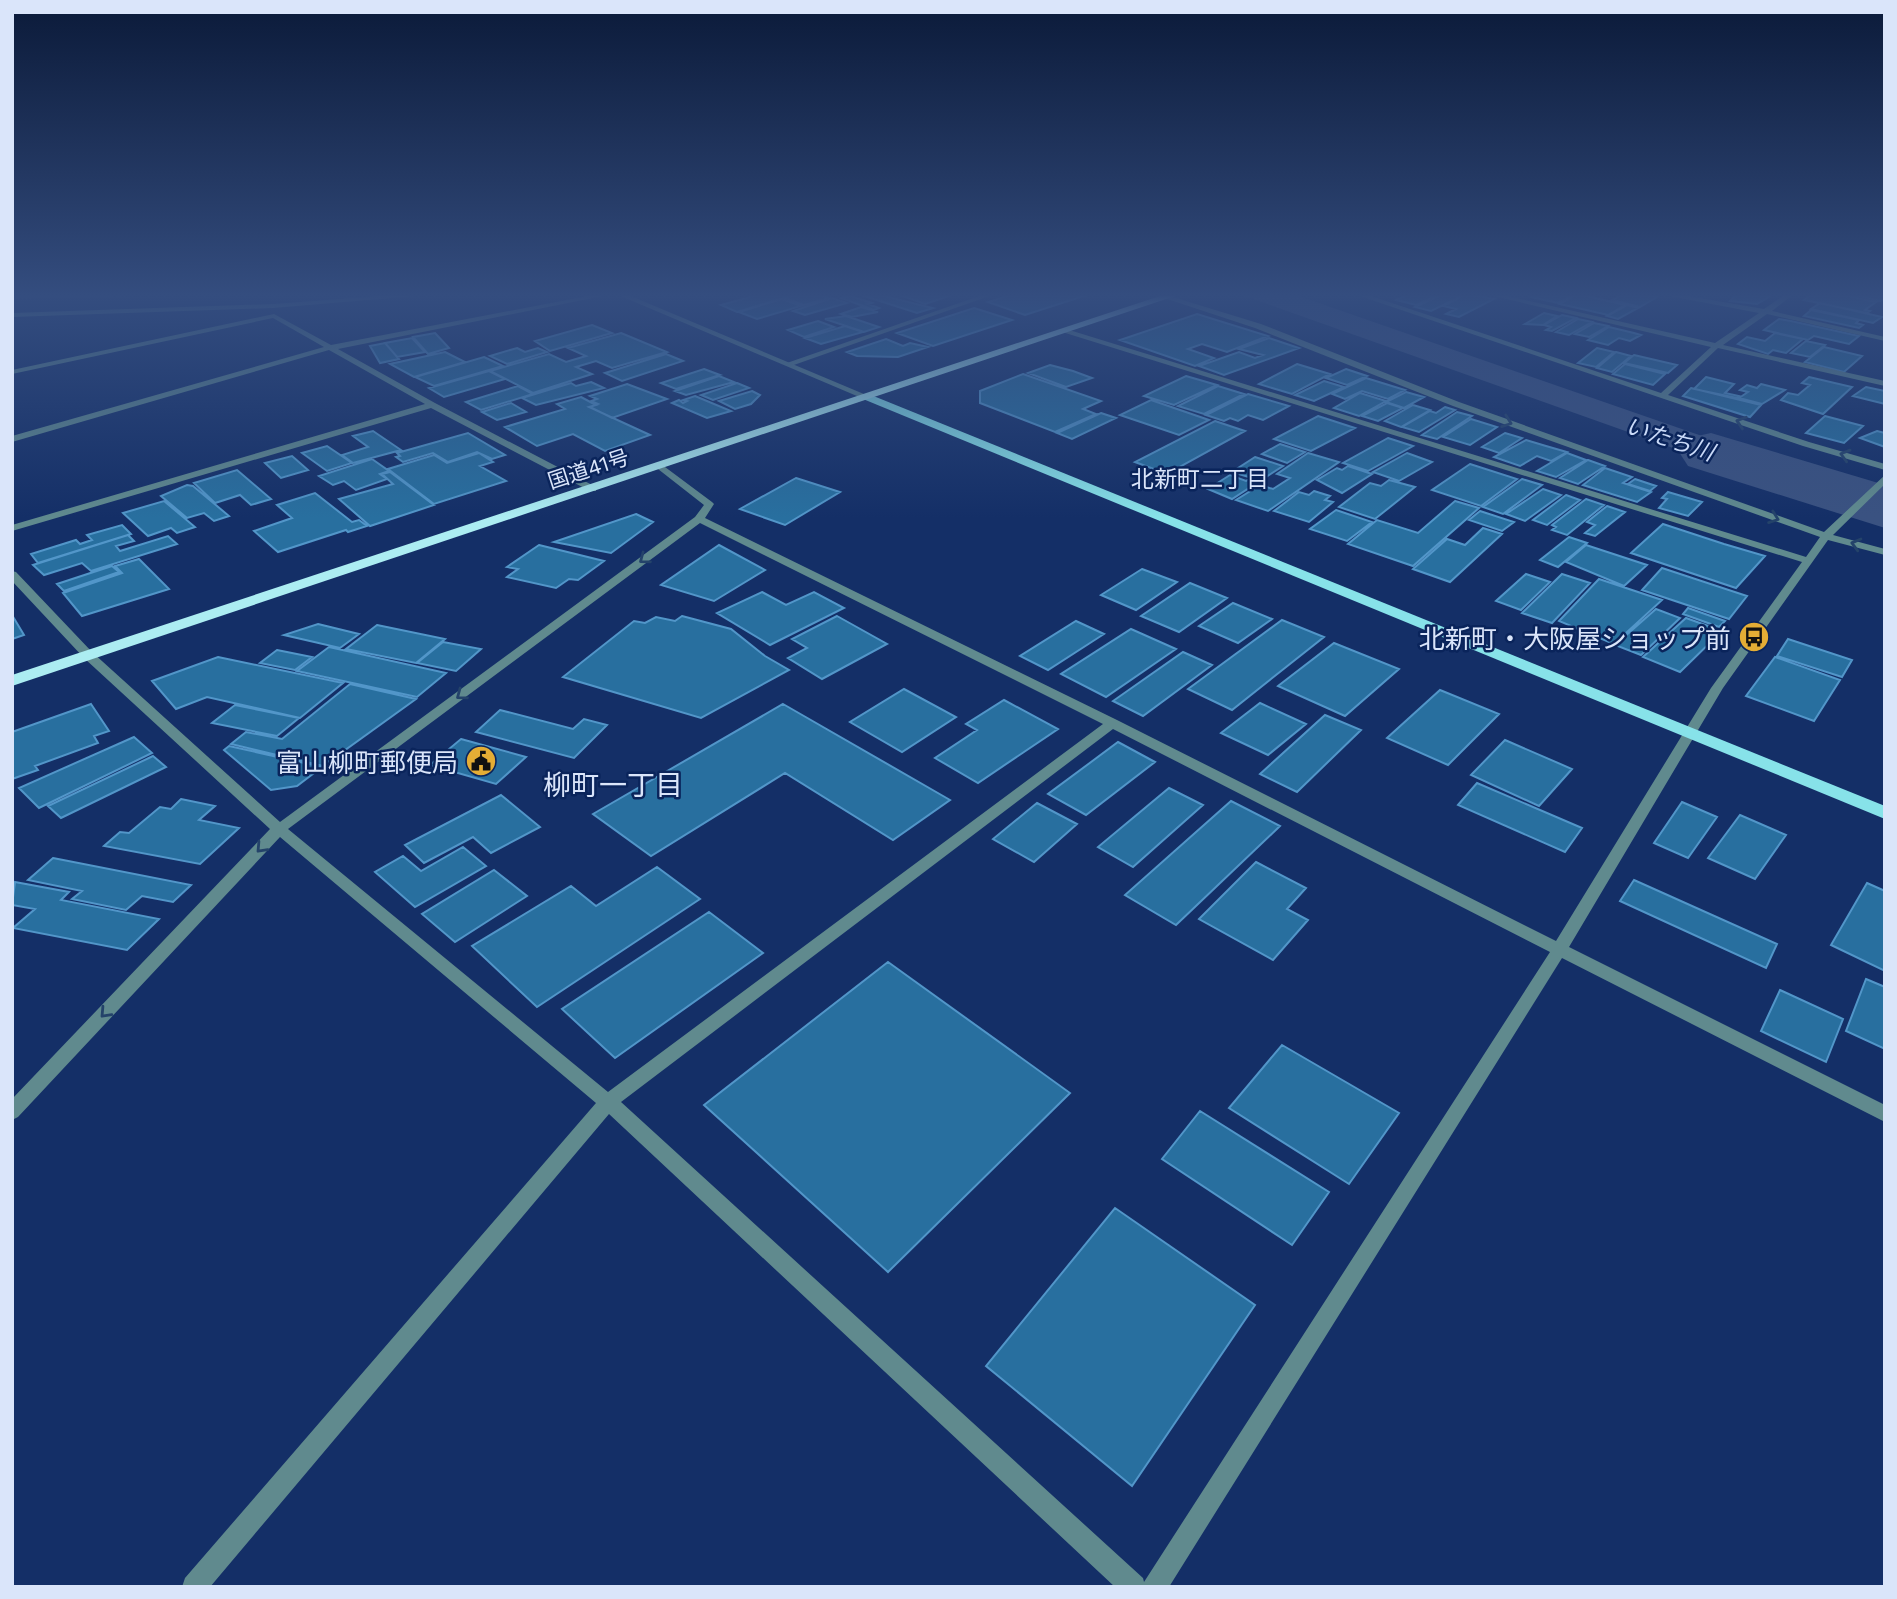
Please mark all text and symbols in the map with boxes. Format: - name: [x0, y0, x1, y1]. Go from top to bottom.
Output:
- water label: いたち川: [1622, 410, 1721, 466]
- one-way arrow: [1500, 414, 1512, 428]
- one-way arrow: [1735, 416, 1747, 431]
- street label: 国道41号: [544, 443, 632, 493]
- one-way arrow: [1839, 449, 1851, 464]
- district label: 北新町二丁目: [1131, 464, 1269, 492]
- one-way arrow: [1767, 510, 1779, 524]
- one-way arrow: [1850, 538, 1862, 552]
- one-way arrow: [639, 551, 652, 564]
- bus stop icon: 北新町・大阪屋ショップ前: [1737, 620, 1771, 654]
- place label: 北新町・大阪屋ショップ前: [1419, 622, 1731, 653]
- one-way arrow: [456, 686, 469, 699]
- public building icon: 富山柳町郵便局: [464, 744, 498, 778]
- place label: 富山柳町郵便局: [276, 746, 458, 777]
- district label: 柳町一丁目: [543, 767, 683, 801]
- one-way arrow: [257, 840, 270, 853]
- one-way arrow: [101, 1005, 114, 1018]

